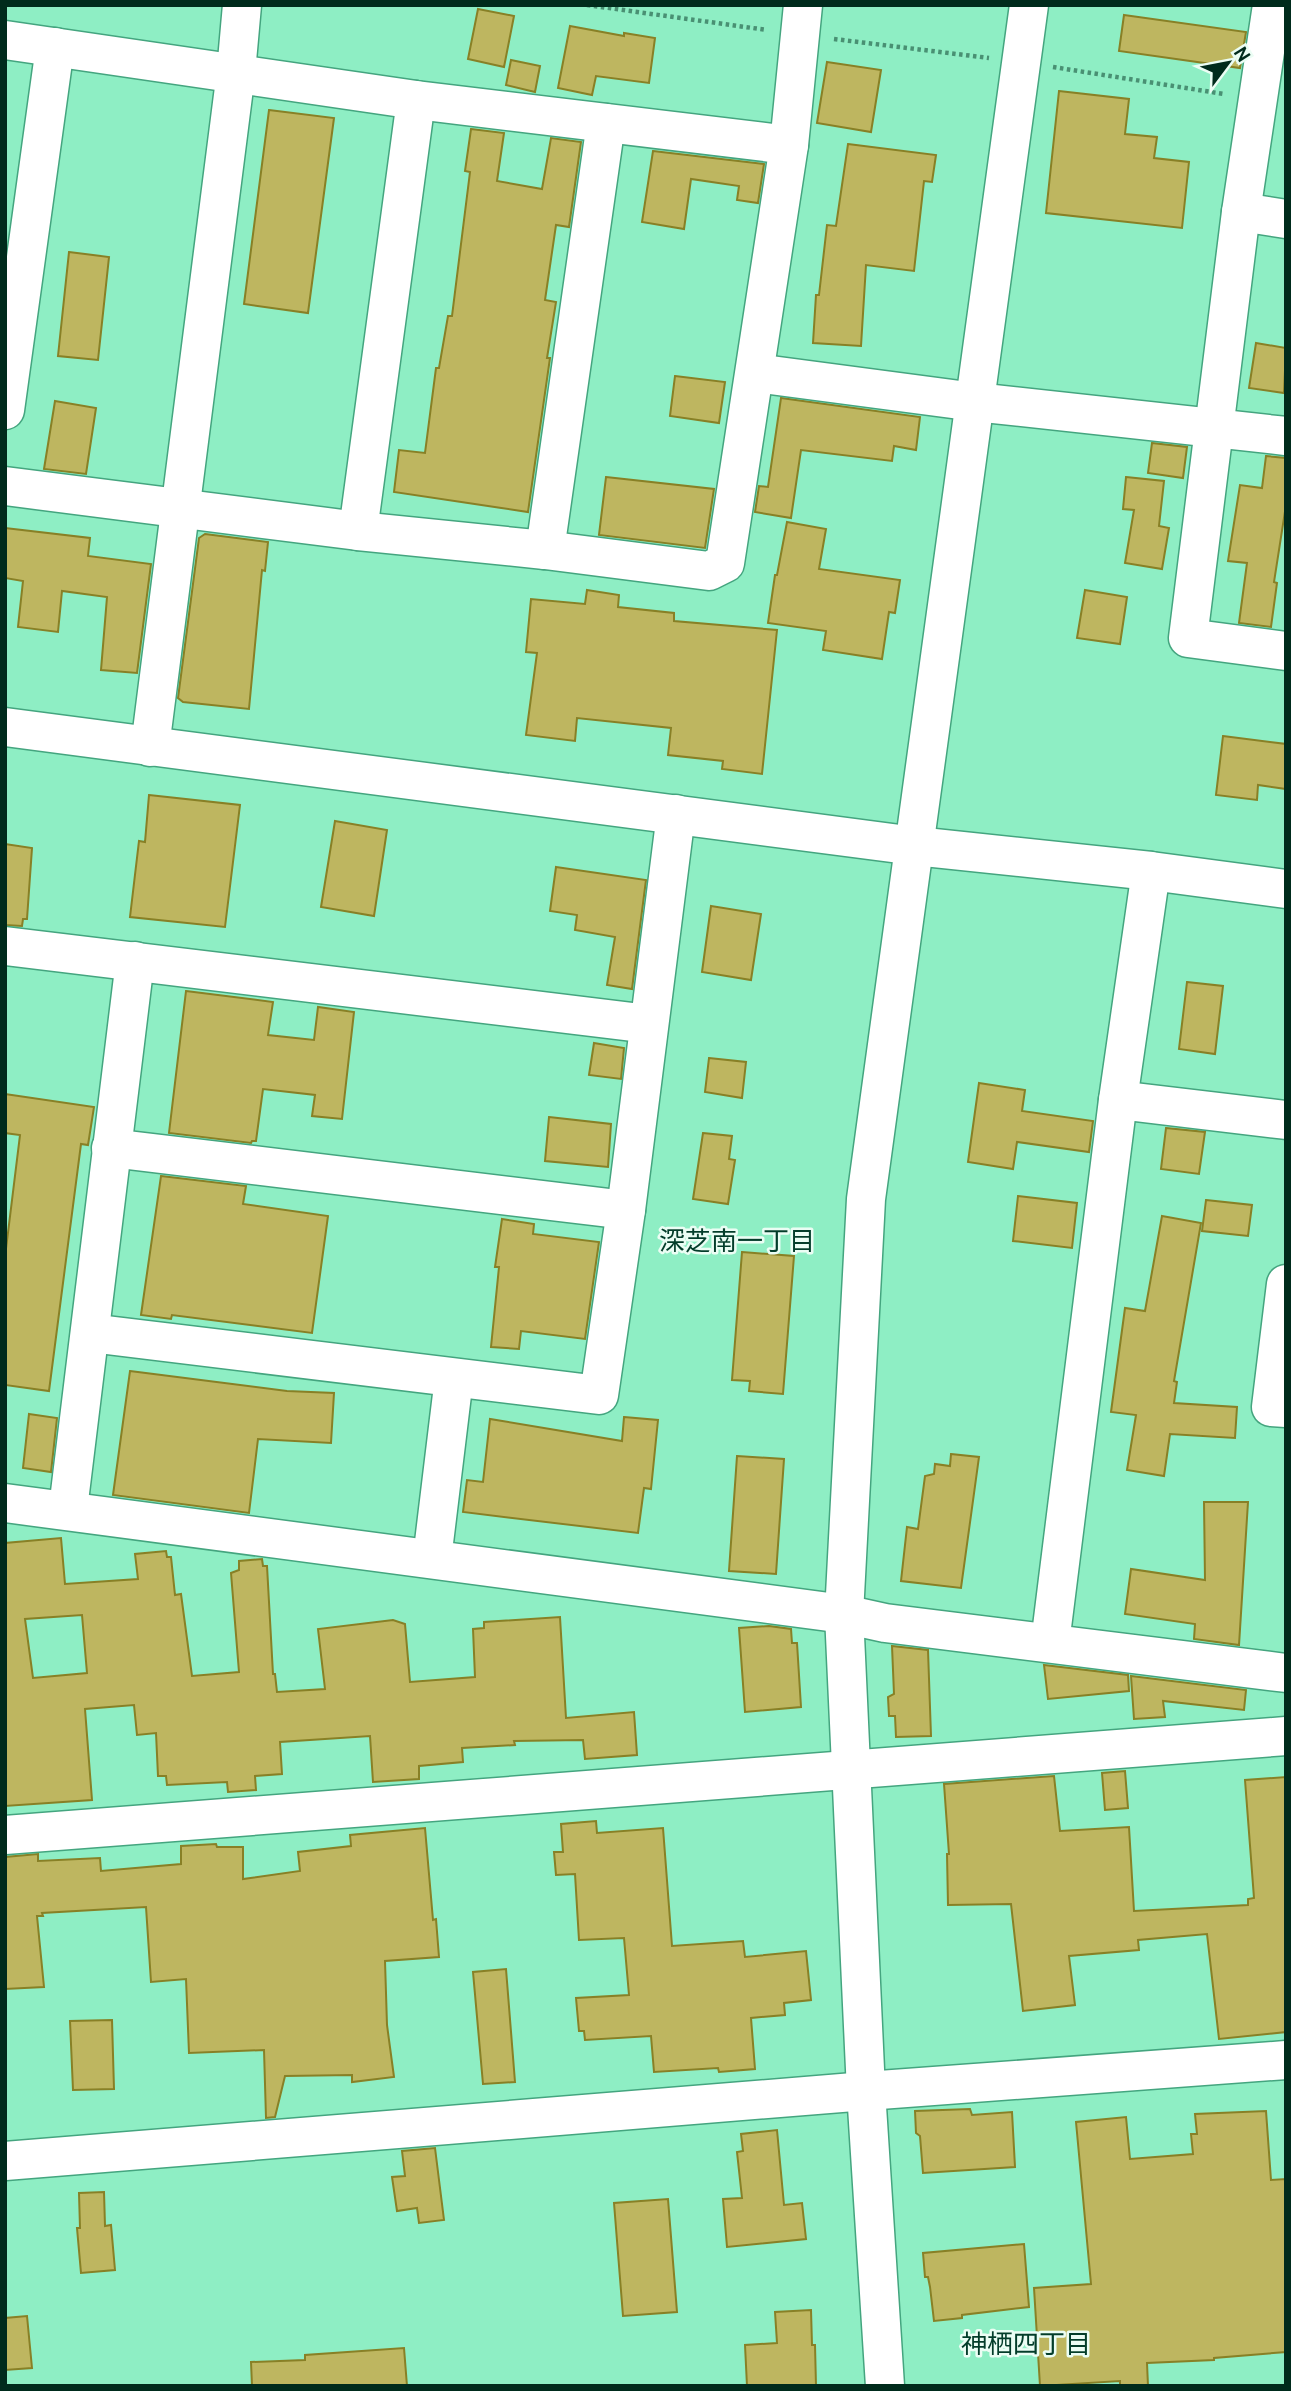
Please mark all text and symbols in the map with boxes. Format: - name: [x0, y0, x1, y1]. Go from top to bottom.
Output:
- north arrow: [1193, 28, 1263, 98]
- text: N: [1229, 42, 1255, 66]
- district label: 深芝南一丁目: [659, 1225, 815, 1257]
- district label: 神栖四丁目: [961, 2328, 1091, 2360]

